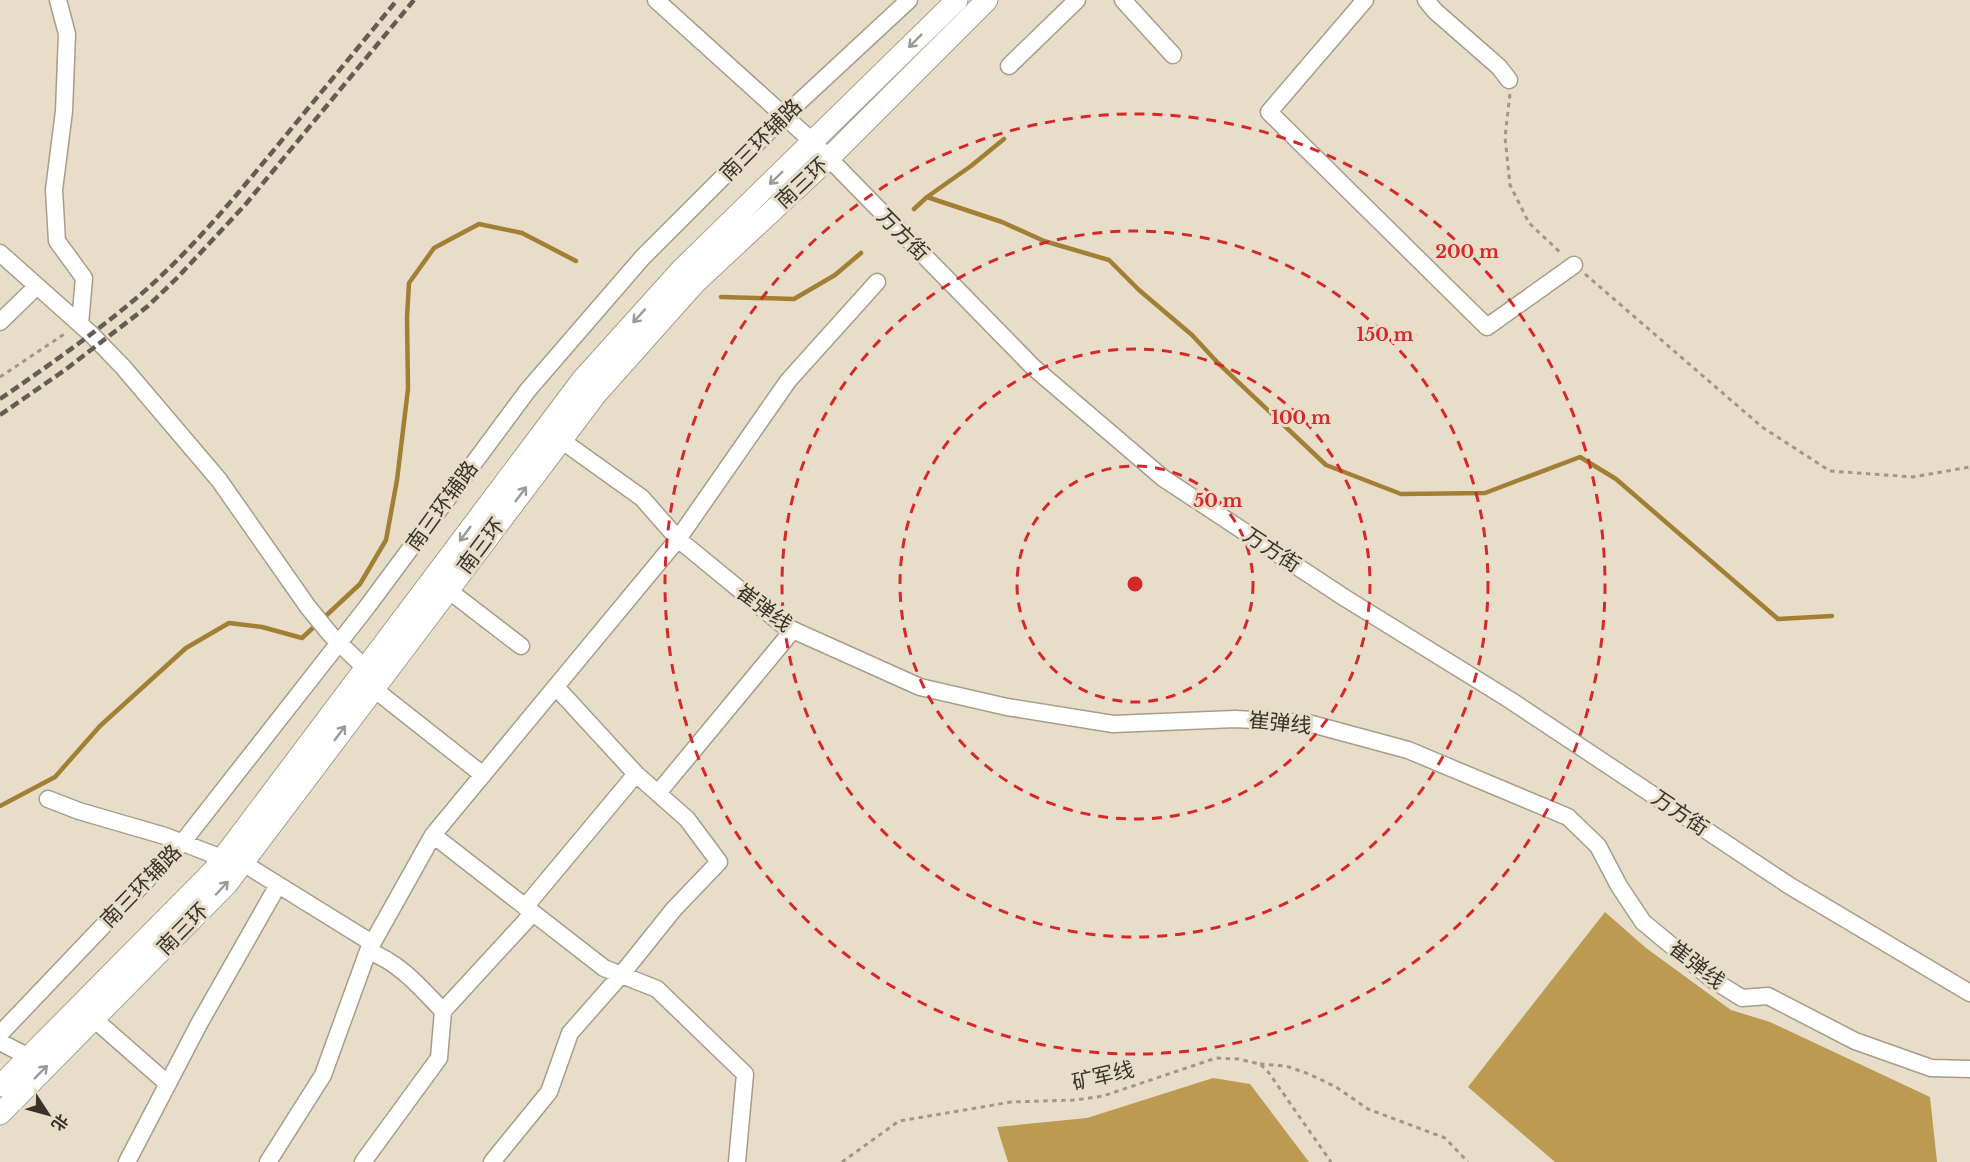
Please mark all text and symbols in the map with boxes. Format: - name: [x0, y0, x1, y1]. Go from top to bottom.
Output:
- one-way arrow: [908, 34, 923, 49]
- street label: 南三环辅路: [715, 94, 807, 186]
- street label: 南三环: [770, 152, 834, 214]
- one-way arrow: [769, 171, 784, 185]
- street label: 万方街: [872, 204, 934, 266]
- text: 200 m: [1435, 241, 1499, 263]
- one-way arrow: [632, 309, 646, 324]
- text: 150 m: [1357, 324, 1414, 346]
- text: 100 m: [1271, 407, 1331, 429]
- street label: 南三环辅路: [401, 456, 483, 556]
- one-way arrow: [514, 486, 527, 502]
- text: 50 m: [1194, 490, 1243, 512]
- street label: 南三环: [452, 513, 510, 579]
- street label: 万方街: [1239, 522, 1305, 578]
- one-way arrow: [459, 526, 472, 542]
- centre of rings: [1125, 574, 1145, 594]
- street label: 崔弹线: [731, 579, 797, 637]
- street label: 崔弹线: [1247, 707, 1313, 739]
- one-way arrow: [334, 726, 347, 742]
- street label: 万方街: [1647, 785, 1713, 841]
- street label: 南三环辅路: [95, 839, 187, 933]
- one-way arrow: [215, 881, 229, 896]
- street label: 南三环: [152, 898, 214, 960]
- street label: 崔弹线: [1664, 935, 1730, 995]
- street label: 矿军线: [1069, 1056, 1137, 1096]
- one-way arrow: [34, 1065, 48, 1080]
- north arrow: [18, 1084, 78, 1144]
- text: 北: [47, 1110, 73, 1135]

